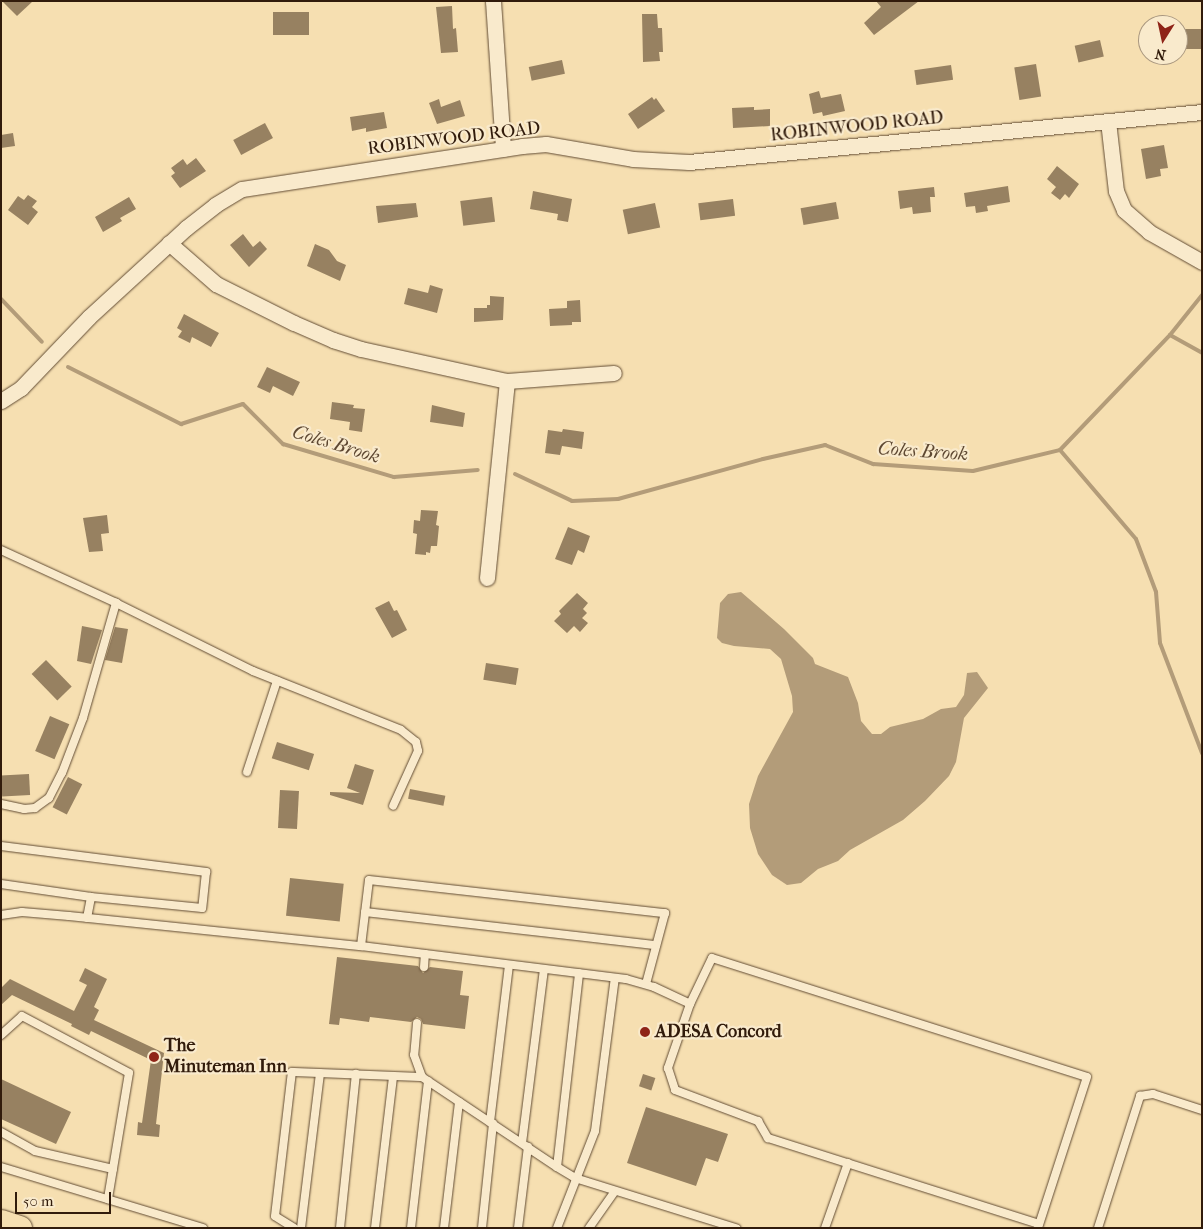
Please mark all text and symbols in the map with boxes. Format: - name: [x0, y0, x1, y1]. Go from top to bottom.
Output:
- north arrow: [1138, 15, 1188, 65]
- text: N: [1154, 45, 1167, 64]
- street label: ROBINWOOD ROAD: [769, 107, 945, 147]
- street label: ROBINWOOD ROAD: [366, 118, 542, 160]
- water label: Coles Brook: [289, 421, 383, 469]
- water label: Coles Brook: [877, 437, 969, 467]
- place label: ADESA Concord: [655, 1021, 782, 1043]
- marker: ADESA Concord: [639, 1026, 651, 1038]
- place label: The Minuteman Inn: [164, 1036, 287, 1078]
- marker: The Minuteman Inn: [148, 1051, 160, 1063]
- scale bar: [18, 1182, 114, 1214]
- text: 50 m: [23, 1192, 53, 1210]

